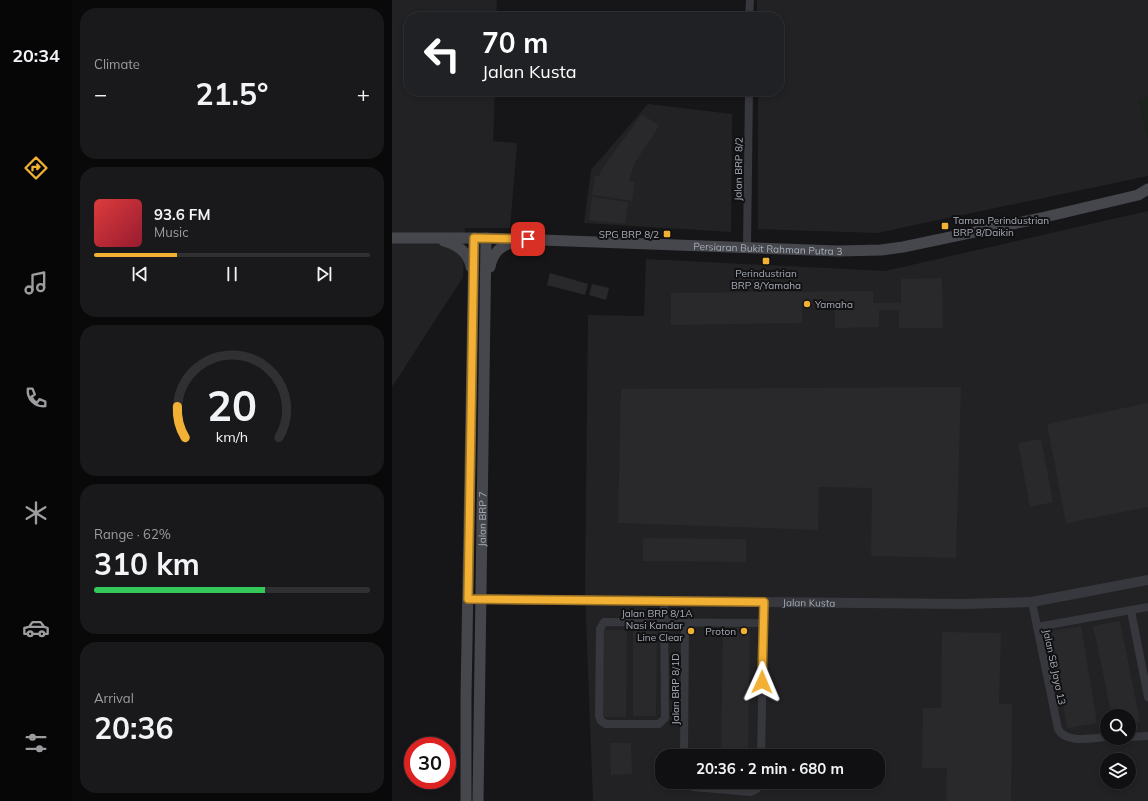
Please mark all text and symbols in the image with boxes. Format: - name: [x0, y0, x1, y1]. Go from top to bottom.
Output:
- text: 70 m: [482, 25, 548, 60]
- icon: left: [416, 28, 468, 80]
- text: 20:34: [12, 44, 60, 67]
- text: Climate: [94, 56, 140, 72]
- text: Jalan Kusta: [482, 60, 577, 83]
- text: 21.5°: [196, 75, 268, 113]
- text: −: [94, 80, 107, 108]
- text: +: [357, 80, 370, 108]
- street label: Jalan BRP 8/2: [731, 137, 746, 201]
- icon: directions: [22, 154, 50, 182]
- text: 93.6 FM: [154, 205, 210, 224]
- place label: Taman Perindustrian BRP 8/Daikin: [953, 214, 1049, 239]
- marker: Taman Perindustrian BRP 8/Daikin: [940, 221, 950, 231]
- pin: [511, 222, 545, 256]
- text: Music: [154, 224, 189, 240]
- icon: arrive: [517, 228, 539, 250]
- place label: SPG BRP 8/2: [599, 228, 659, 241]
- marker: SPG BRP 8/2: [662, 229, 672, 239]
- street label: Persiaran Bukit Rahman Putra 3: [693, 240, 842, 258]
- marker: Perindustrian BRP 8/Yamaha: [761, 256, 771, 266]
- icon: previous: [129, 263, 151, 285]
- icon: pause: [221, 263, 243, 285]
- icon: next: [313, 263, 335, 285]
- place label: Perindustrian BRP 8/Yamaha: [731, 267, 801, 292]
- icon: music: [22, 269, 50, 297]
- place label: Yamaha: [814, 298, 853, 311]
- marker: Yamaha: [802, 299, 812, 309]
- text: 20: [207, 379, 257, 431]
- icon: phone: [22, 384, 50, 412]
- text: km/h: [216, 428, 248, 446]
- street label: Jalan BRP 7: [476, 491, 489, 547]
- icon: climate: [22, 499, 50, 527]
- text: Range · 62%: [94, 526, 171, 542]
- text: 310 km: [94, 545, 200, 583]
- street label: Jalan Kusta: [783, 596, 835, 610]
- street label: Jalan BRP 8/1A: [621, 607, 693, 620]
- icon: car: [22, 614, 50, 642]
- place label: Nasi Kandar Line Clear: [626, 619, 683, 644]
- place label: Proton: [705, 625, 736, 638]
- marker: Nasi Kandar Line Clear: [686, 626, 696, 636]
- marker: Proton: [739, 626, 749, 636]
- street label: Jalan SB Jaya 13: [1040, 628, 1069, 706]
- street label: Jalan BRP 8/1D: [669, 653, 682, 725]
- position arrow: [741, 661, 783, 703]
- text: Arrival: [94, 690, 134, 706]
- text: 20:36: [94, 709, 173, 747]
- map controls: [1100, 709, 1136, 789]
- button: search: [1100, 709, 1136, 745]
- icon: filters: [22, 729, 50, 757]
- speed limit sign: 30: [404, 737, 456, 789]
- button: layers: [1100, 753, 1136, 789]
- text: 20:36 · 2 min · 680 m: [696, 759, 844, 778]

